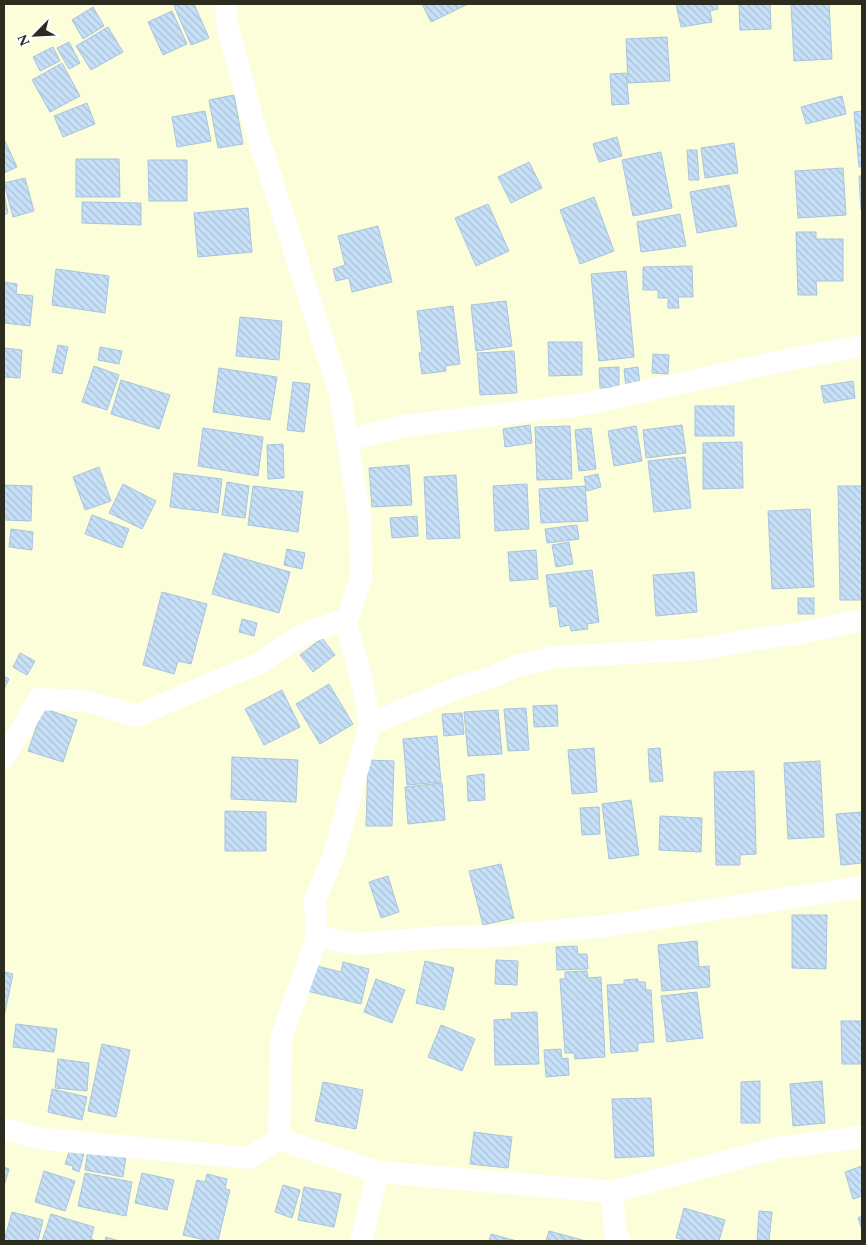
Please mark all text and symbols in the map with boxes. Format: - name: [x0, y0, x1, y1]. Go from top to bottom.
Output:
- north arrow: [10, 10, 60, 60]
- text: N: [12, 31, 35, 50]

